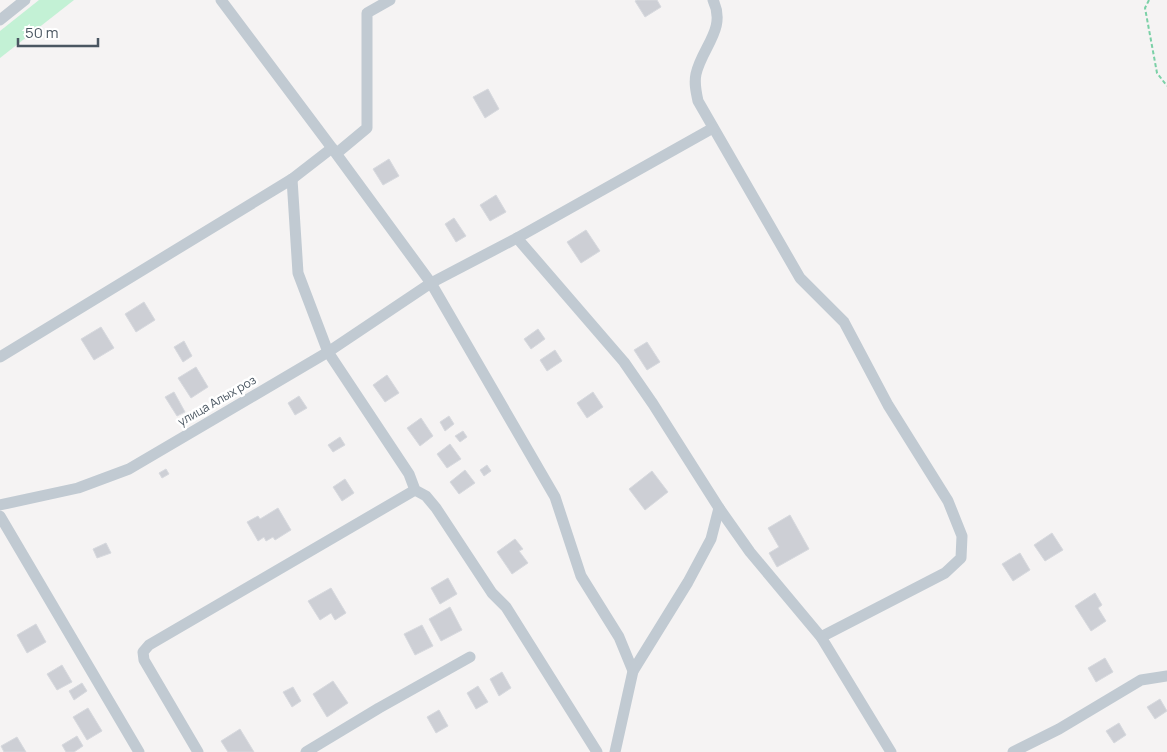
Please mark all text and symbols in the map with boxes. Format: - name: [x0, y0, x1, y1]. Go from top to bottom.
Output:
- scale bar: [18, 15, 98, 47]
- text: 50 m: [25, 22, 59, 43]
- street label: улица Алых роз: [175, 371, 259, 430]

